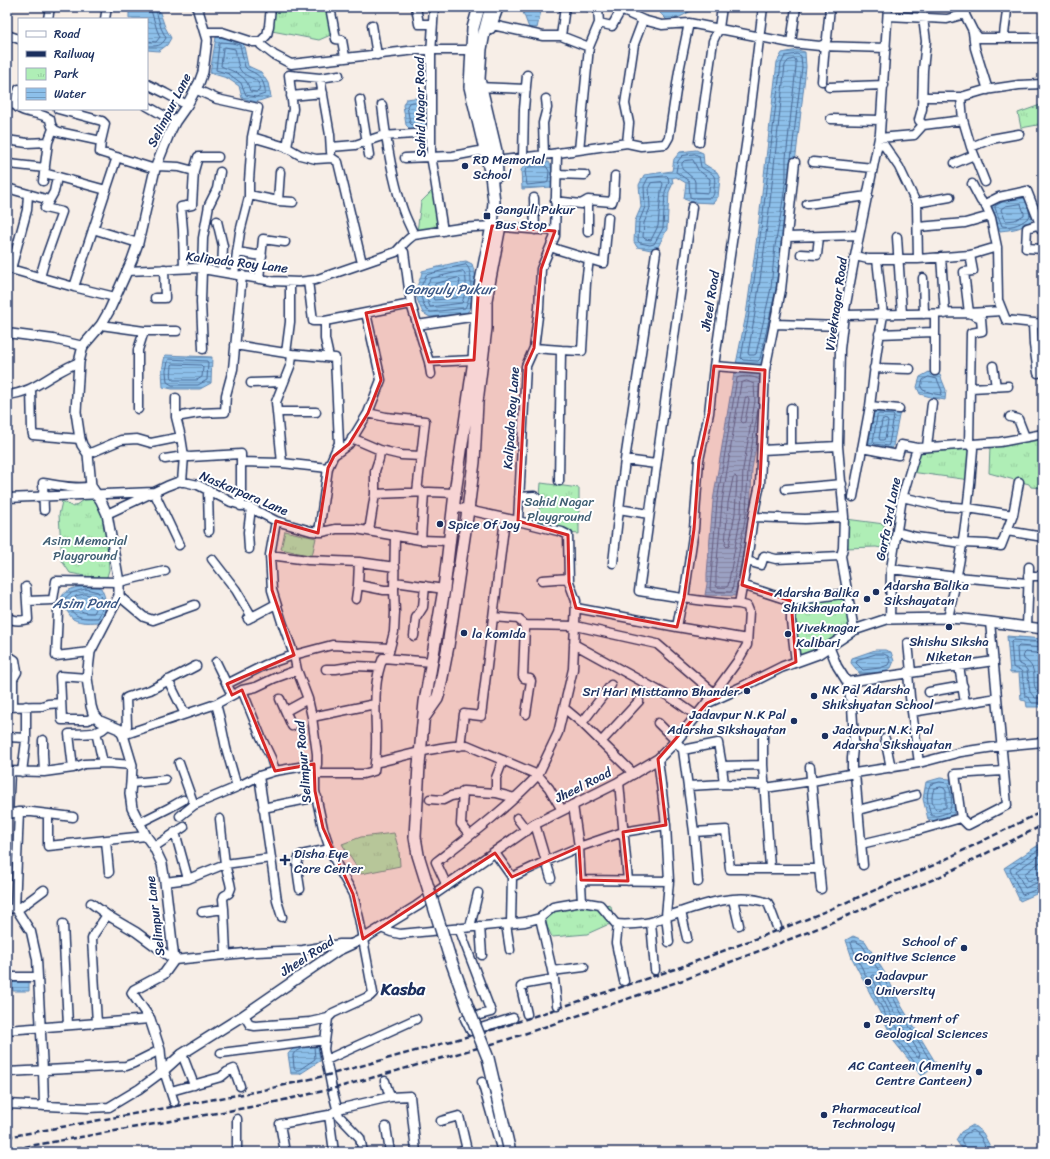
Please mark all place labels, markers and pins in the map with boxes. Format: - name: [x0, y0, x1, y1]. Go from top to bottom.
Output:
- place label: RD Memorial School: [473, 148, 545, 186]
- marker: RD Memorial School: [460, 161, 470, 171]
- place label: Ganguli Pukur Bus Stop: [495, 198, 576, 236]
- marker: Ganguli Pukur Bus Stop: [482, 211, 492, 221]
- place label: Spice Of Joy: [448, 513, 520, 536]
- marker: Spice Of Joy: [435, 519, 445, 529]
- place label: Adarsha Balika Sikshayatan: [883, 574, 969, 612]
- place label: Adarsha Balika Shikshayatan: [773, 581, 859, 619]
- marker: Adarsha Balika Sikshayatan: [871, 587, 881, 597]
- marker: Adarsha Balika Shikshayatan: [862, 594, 872, 604]
- place label: Viveknagar Kalibari: [796, 616, 860, 654]
- place label: la komida: [472, 622, 527, 645]
- marker: Shishu Siksha Niketan: [944, 622, 954, 632]
- marker: la komida: [459, 628, 469, 638]
- marker: Viveknagar Kalibari: [783, 629, 793, 639]
- place label: Shishu Siksha Niketan: [909, 630, 989, 668]
- place label: NK Pal Adarsha Shikshyatan School: [822, 678, 934, 716]
- place label: Sri Hari Misttanno Bhander: [583, 680, 740, 703]
- marker: Sri Hari Misttanno Bhander: [742, 686, 752, 696]
- marker: NK Pal Adarsha Shikshyatan School: [809, 691, 819, 701]
- place label: Jadavpur N.K Pal Adarsha Sikshayatan: [666, 703, 786, 741]
- marker: Jadavpur N.K Pal Adarsha Sikshayatan: [789, 716, 799, 726]
- place label: Jadavpur N.K. Pal Adarsha Sikshayatan: [832, 718, 952, 756]
- marker: Jadavpur N.K. Pal Adarsha Sikshayatan: [820, 731, 830, 741]
- place label: Disha Eye Care Center: [294, 842, 363, 880]
- marker: Disha Eye Care Center: [279, 854, 291, 866]
- place label: School of Cognitive Science: [854, 930, 958, 968]
- marker: School of Cognitive Science: [959, 943, 969, 953]
- place label: Jadavpur University: [875, 964, 936, 1002]
- marker: Jadavpur University: [863, 977, 873, 987]
- place label: Department of Geological Sciences: [875, 1007, 988, 1045]
- marker: Department of Geological Sciences: [862, 1020, 872, 1030]
- place label: AC Canteen (Amenity Centre Canteen): [847, 1054, 972, 1092]
- marker: AC Canteen (Amenity Centre Canteen): [974, 1067, 984, 1077]
- place label: Pharmaceutical Technology: [832, 1097, 921, 1135]
- marker: Pharmaceutical Technology: [819, 1110, 829, 1120]

